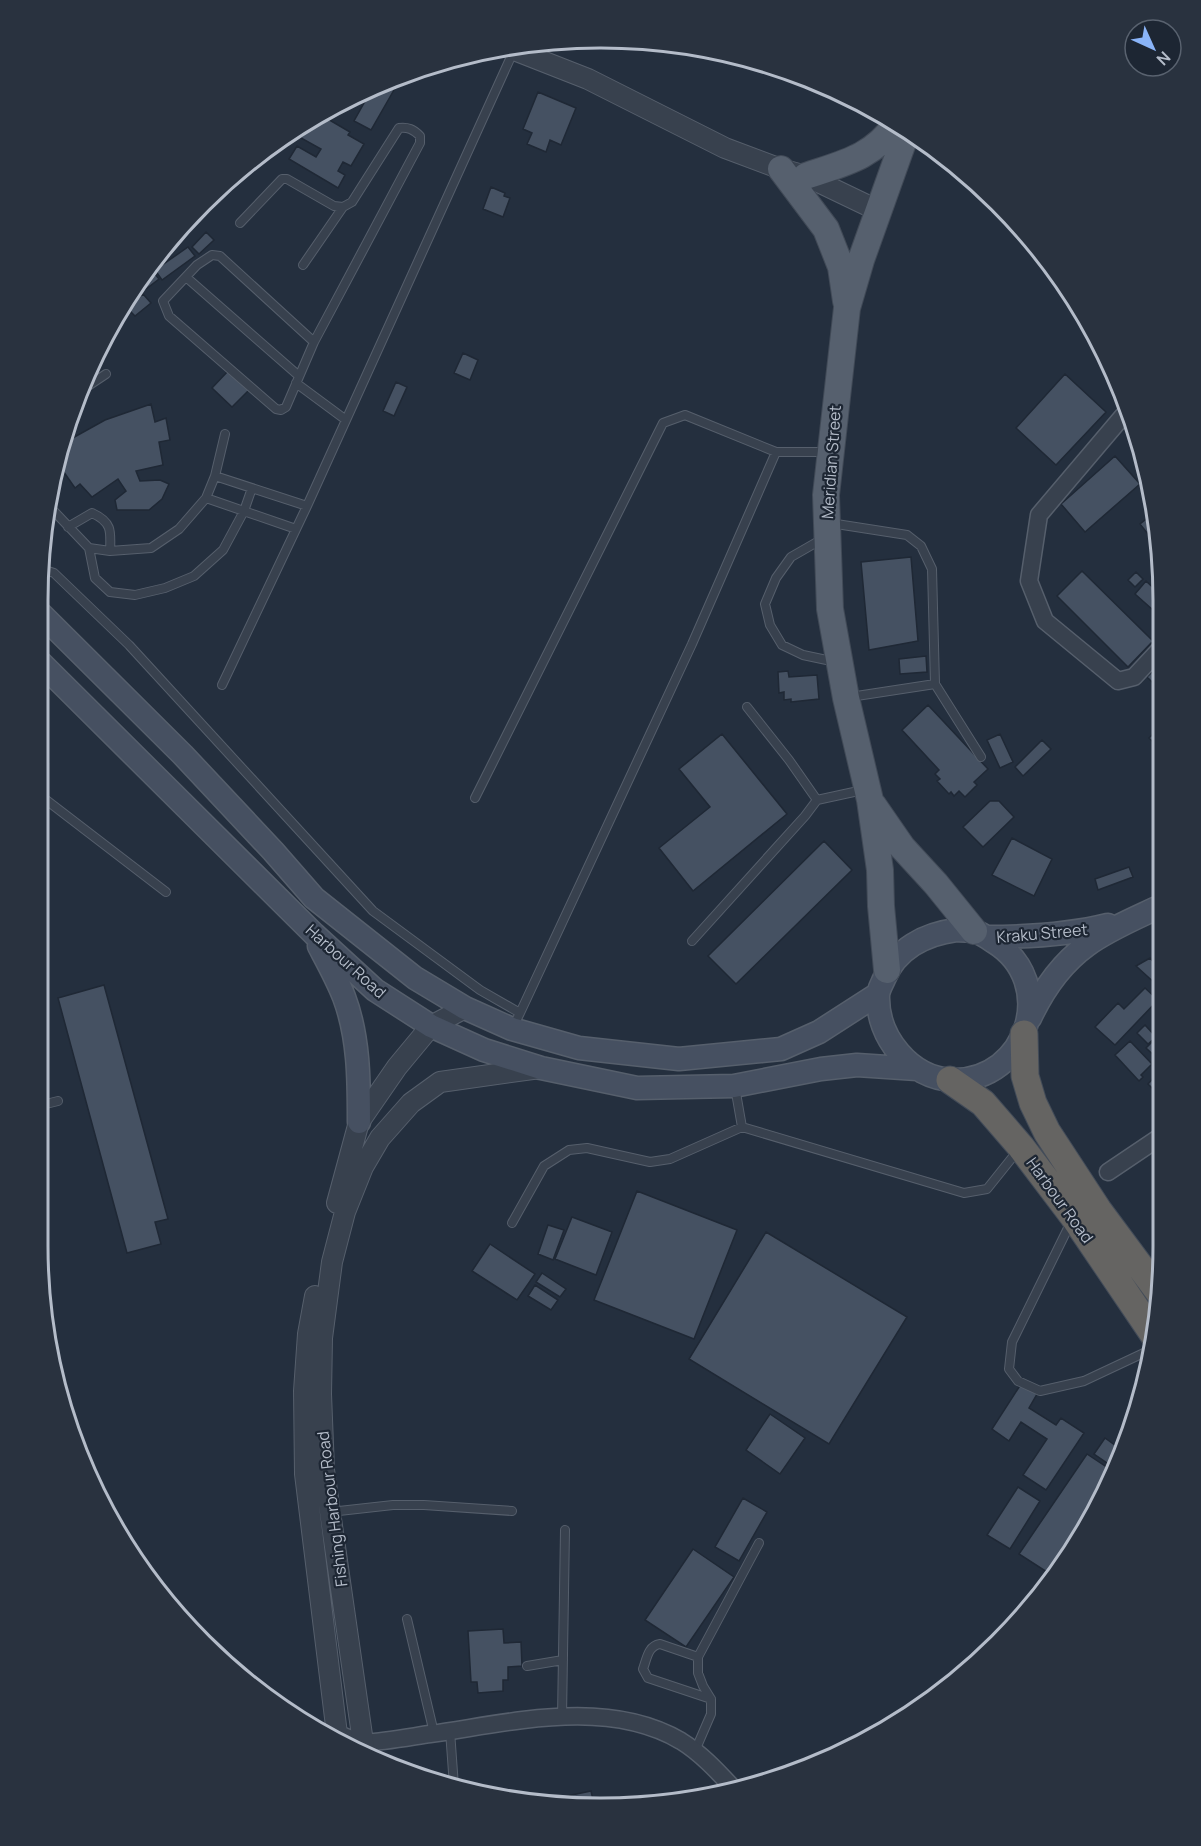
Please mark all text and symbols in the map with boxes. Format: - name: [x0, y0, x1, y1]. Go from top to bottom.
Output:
- north arrow: [1123, 18, 1183, 78]
- text: N: [1152, 47, 1175, 70]
- street label: Meridian Street: [816, 404, 846, 520]
- street label: Kraku Street: [995, 918, 1089, 948]
- street label: Harbour Road: [301, 919, 391, 1003]
- street label: Harbour Road: [1021, 1153, 1099, 1247]
- street label: Fishing Harbour Road: [312, 1430, 352, 1588]

